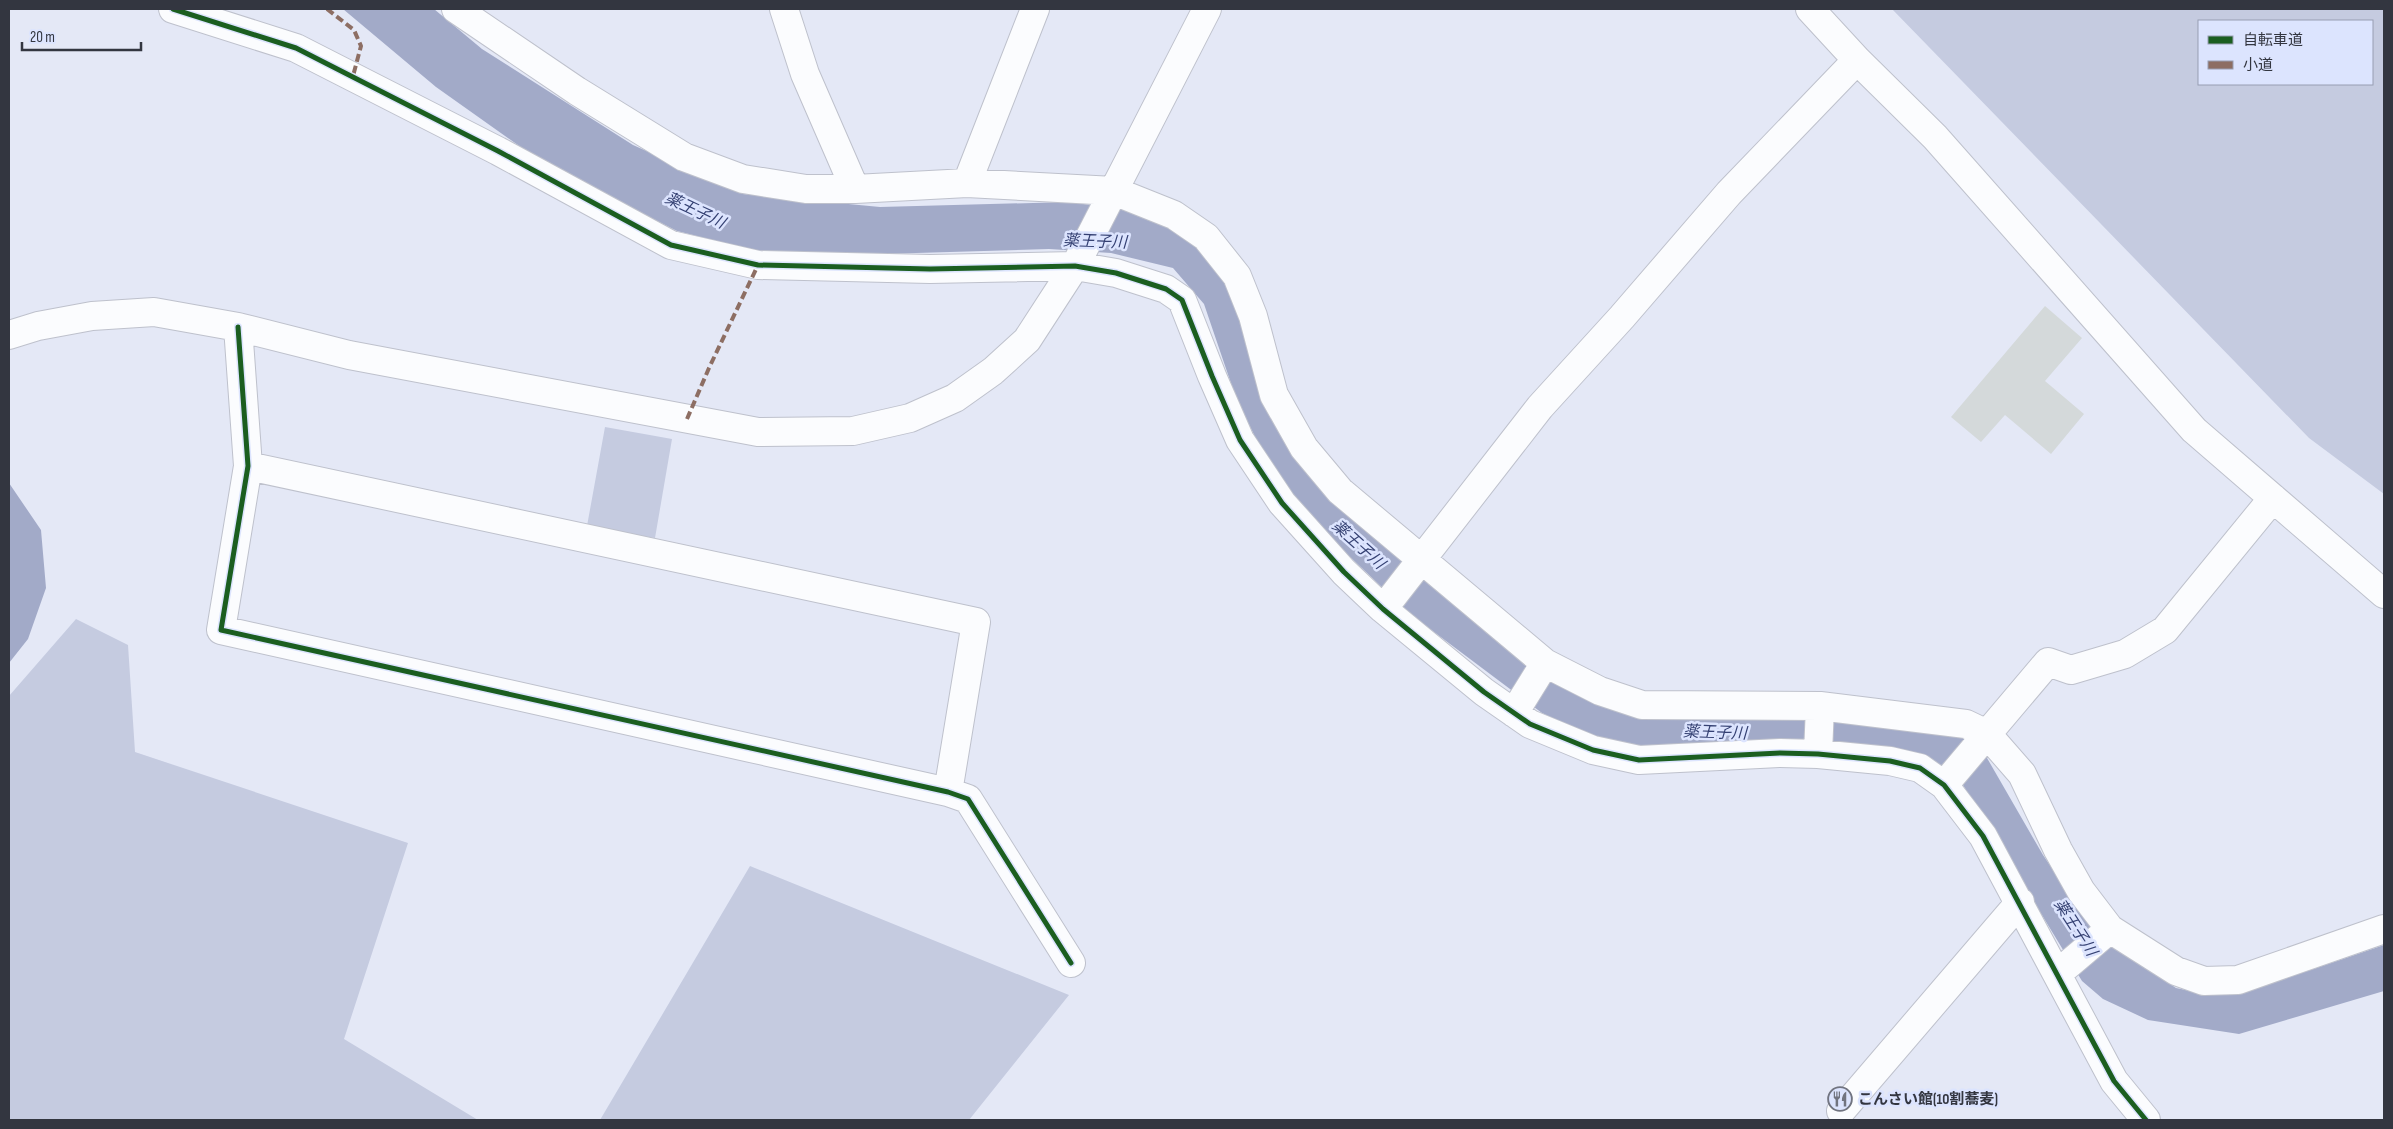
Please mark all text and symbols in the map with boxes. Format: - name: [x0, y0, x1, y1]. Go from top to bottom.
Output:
- scale bar: [22, 20, 141, 52]
- legend: [2198, 20, 2373, 85]
- text: 20 m: [30, 28, 55, 47]
- text: 自転車道: [2243, 31, 2303, 50]
- text: 小道: [2243, 56, 2273, 75]
- water label: 薬王子川: [662, 189, 730, 234]
- water label: 薬王子川: [1063, 231, 1129, 253]
- water label: 薬王子川: [1328, 517, 1390, 575]
- water label: 薬王子川: [1683, 722, 1749, 744]
- water label: 薬王子川: [2050, 896, 2101, 962]
- restaurant icon: こんさい館(10割蕎麦): [1827, 1086, 1853, 1112]
- place label: こんさい館(10割蕎麦): [1858, 1090, 1998, 1109]

